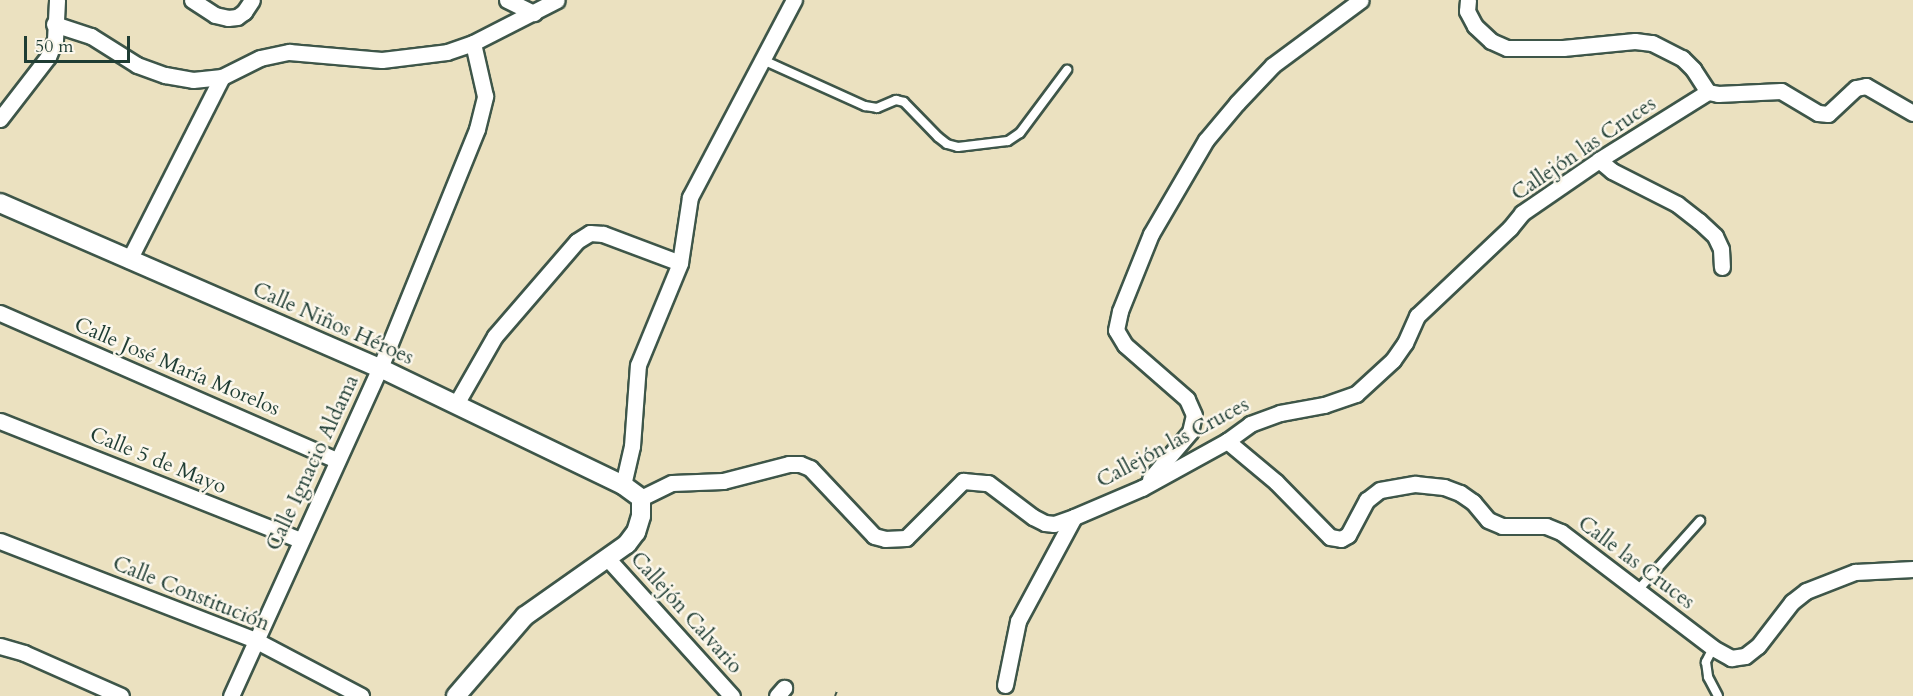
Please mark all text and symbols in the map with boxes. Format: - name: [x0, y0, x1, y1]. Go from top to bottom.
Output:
- scale bar: [27, 24, 134, 62]
- text: 50 m: [35, 34, 74, 59]
- street label: Callejón las Cruces: [1507, 91, 1661, 207]
- street label: Calle Niños Héroes: [249, 277, 417, 371]
- street label: Calle José María Morelos: [70, 312, 284, 422]
- street label: Calle Ignacio Aldama: [261, 371, 365, 555]
- street label: Callejón las Cruces: [1093, 392, 1253, 494]
- street label: Calle 5 de Mayo: [86, 422, 230, 500]
- street label: Calle las Cruces: [1573, 511, 1699, 615]
- street label: Callejón Calvario: [625, 547, 747, 679]
- street label: Calle Constitución: [109, 551, 273, 637]

